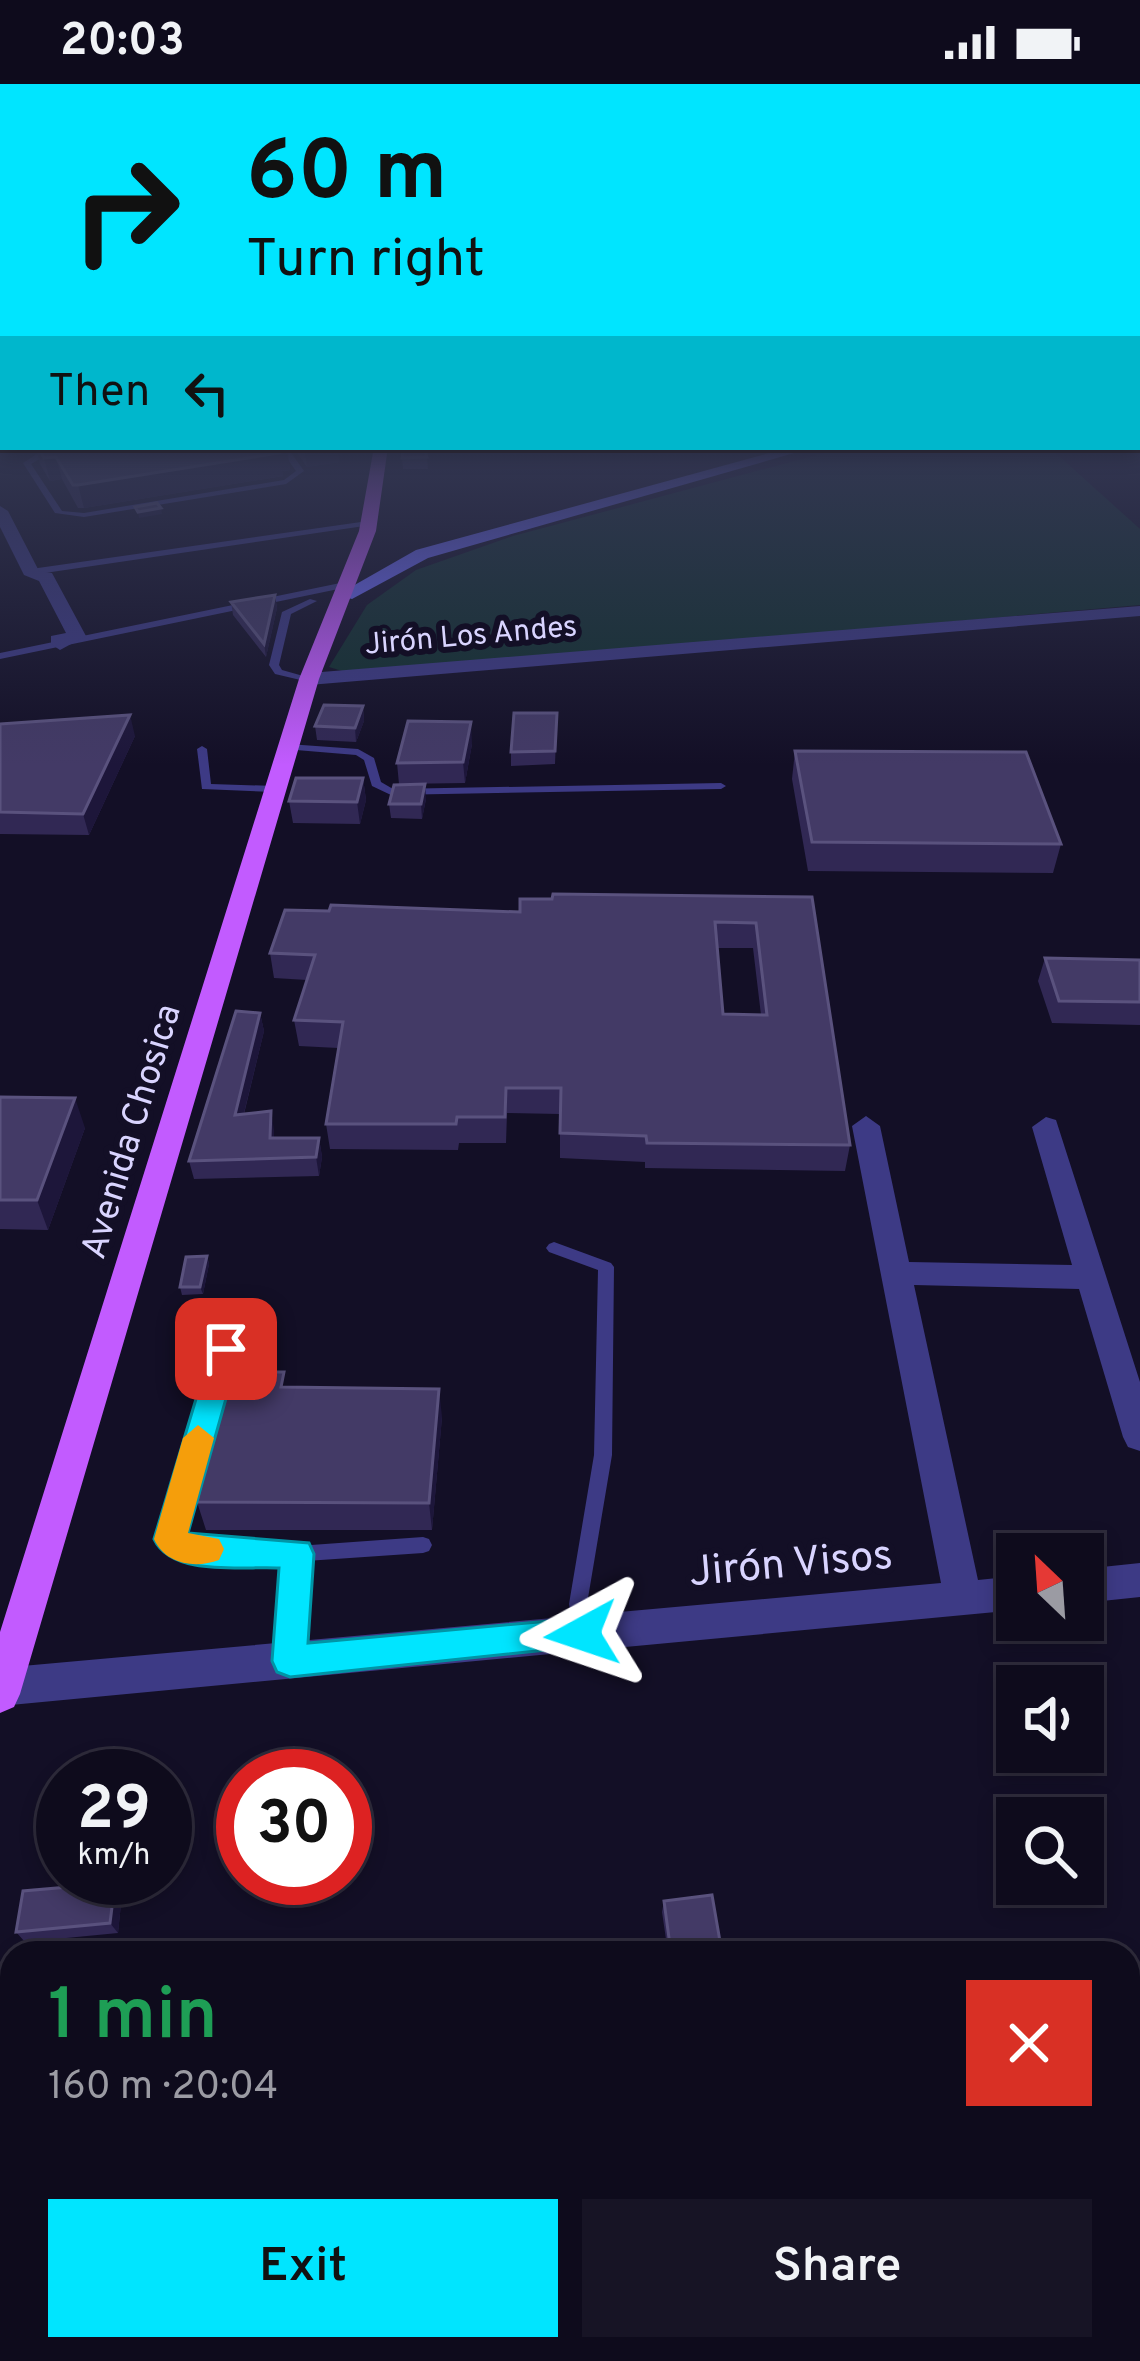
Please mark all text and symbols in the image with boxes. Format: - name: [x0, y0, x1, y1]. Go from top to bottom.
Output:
- text: 20:03: [60, 14, 185, 71]
- text: 60 m: [246, 123, 447, 229]
- icon: right: [48, 132, 204, 288]
- text: Turn right: [246, 227, 485, 296]
- icon: left: [174, 360, 240, 426]
- text: Then: [48, 365, 150, 422]
- street label: Jirón Los Andes: [363, 609, 579, 665]
- street label: Avenida Chosica: [72, 999, 194, 1265]
- pin: [175, 1298, 277, 1400]
- icon: arrive: [193, 1316, 259, 1382]
- street label: Jirón Visos: [687, 1531, 895, 1601]
- north arrow: [996, 1533, 1104, 1641]
- map controls: [996, 1533, 1104, 1905]
- position arrow: [519, 1571, 645, 1697]
- button: sound: [996, 1665, 1104, 1773]
- speed limit sign: 30: [216, 1749, 372, 1905]
- text: 29: [77, 1774, 151, 1850]
- button: search: [996, 1797, 1104, 1905]
- text: km/h: [78, 1838, 150, 1875]
- text: 1 min: [48, 1973, 218, 2065]
- button: close: [966, 1980, 1092, 2106]
- text: 160 m · 20:04: [48, 2064, 278, 2113]
- button: Exit: [48, 2199, 558, 2337]
- button: Share: [582, 2199, 1092, 2337]

